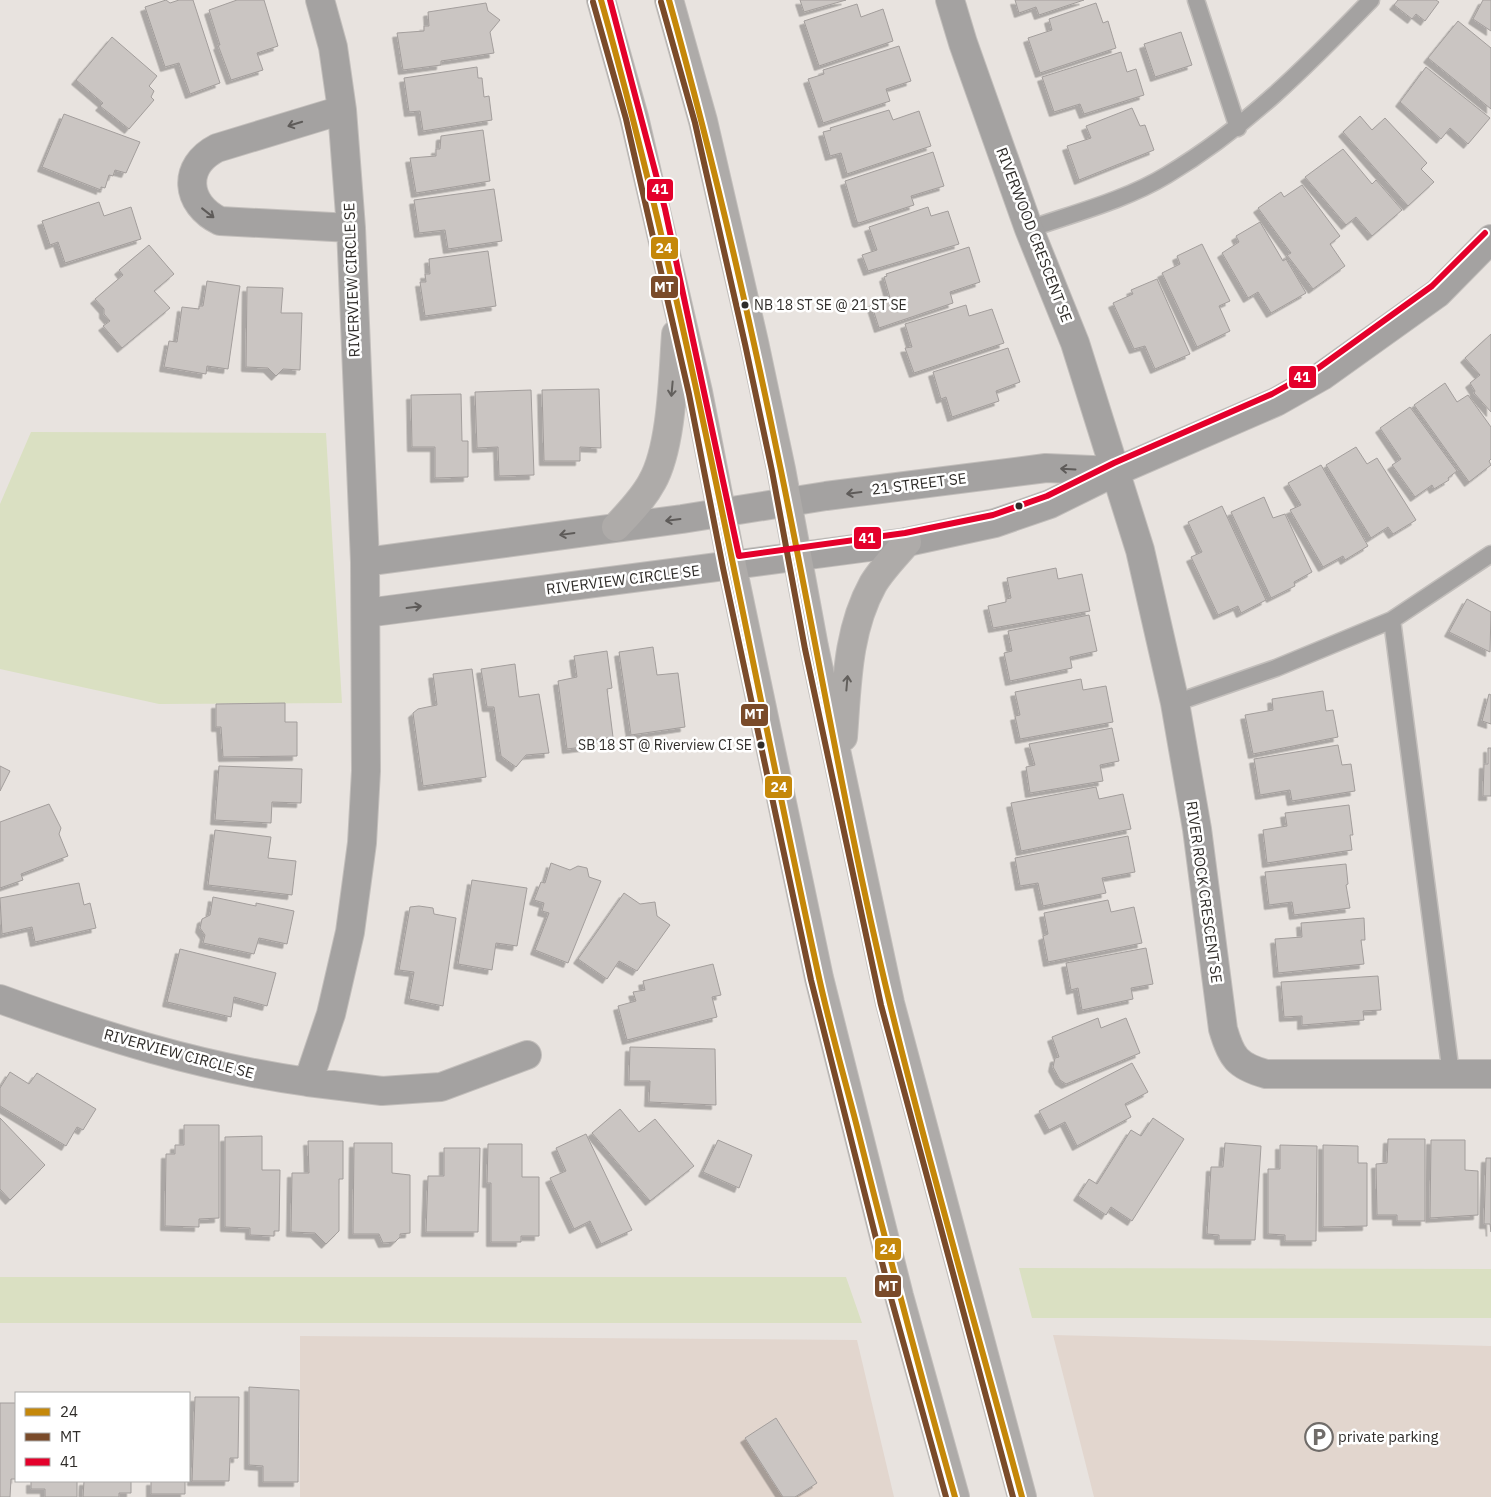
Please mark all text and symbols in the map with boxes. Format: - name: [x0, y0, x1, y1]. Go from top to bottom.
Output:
- one-way arrow: [288, 120, 303, 129]
- street label: RIVERWOOD CRESCENT SE: [992, 145, 1077, 325]
- line badge: 41: [646, 178, 674, 202]
- text: 41: [652, 180, 669, 198]
- street label: RIVERVIEW CIRCLE SE: [339, 202, 364, 358]
- one-way arrow: [201, 207, 214, 218]
- line badge: 24: [650, 236, 679, 260]
- text: 24: [656, 239, 672, 257]
- line badge: MT: [650, 275, 679, 299]
- text: MT: [654, 278, 674, 296]
- place label: NB 18 ST SE @ 21 ST SE: [754, 296, 907, 314]
- marker: NB 18 ST SE @ 21 ST SE: [740, 300, 750, 310]
- line badge: 41: [1288, 365, 1317, 389]
- text: 41: [1294, 368, 1311, 386]
- one-way arrow: [667, 380, 677, 396]
- one-way arrow: [1060, 464, 1076, 474]
- street label: 21 STREET SE: [870, 468, 967, 499]
- one-way arrow: [847, 488, 863, 498]
- unlabelled marker: [1014, 501, 1024, 511]
- one-way arrow: [666, 515, 682, 525]
- line badge: 41: [853, 526, 882, 550]
- one-way arrow: [560, 529, 576, 539]
- text: 41: [859, 529, 876, 547]
- street label: RIVERVIEW CIRCLE SE: [545, 561, 701, 598]
- one-way arrow: [406, 602, 422, 612]
- one-way arrow: [842, 675, 852, 691]
- line badge: MT: [740, 703, 769, 727]
- text: MT: [744, 705, 764, 723]
- place label: SB 18 ST @ Riverview CI SE: [578, 736, 752, 754]
- marker: SB 18 ST @ Riverview CI SE: [756, 740, 766, 750]
- line badge: 24: [764, 775, 793, 799]
- text: 24: [771, 778, 787, 796]
- street label: RIVER ROCK CRESCENT SE: [1182, 800, 1227, 984]
- street label: RIVERVIEW CIRCLE SE: [102, 1024, 256, 1083]
- line badge: 24: [874, 1237, 902, 1261]
- text: 24: [880, 1240, 896, 1258]
- line badge: MT: [874, 1274, 902, 1298]
- text: MT: [878, 1277, 898, 1295]
- legend: [15, 1392, 190, 1482]
- text: 24: [60, 1402, 78, 1421]
- parking icon: private parking: [1304, 1422, 1334, 1452]
- text: MT: [60, 1427, 81, 1446]
- place label: private parking: [1338, 1427, 1439, 1446]
- text: 41: [60, 1452, 78, 1471]

